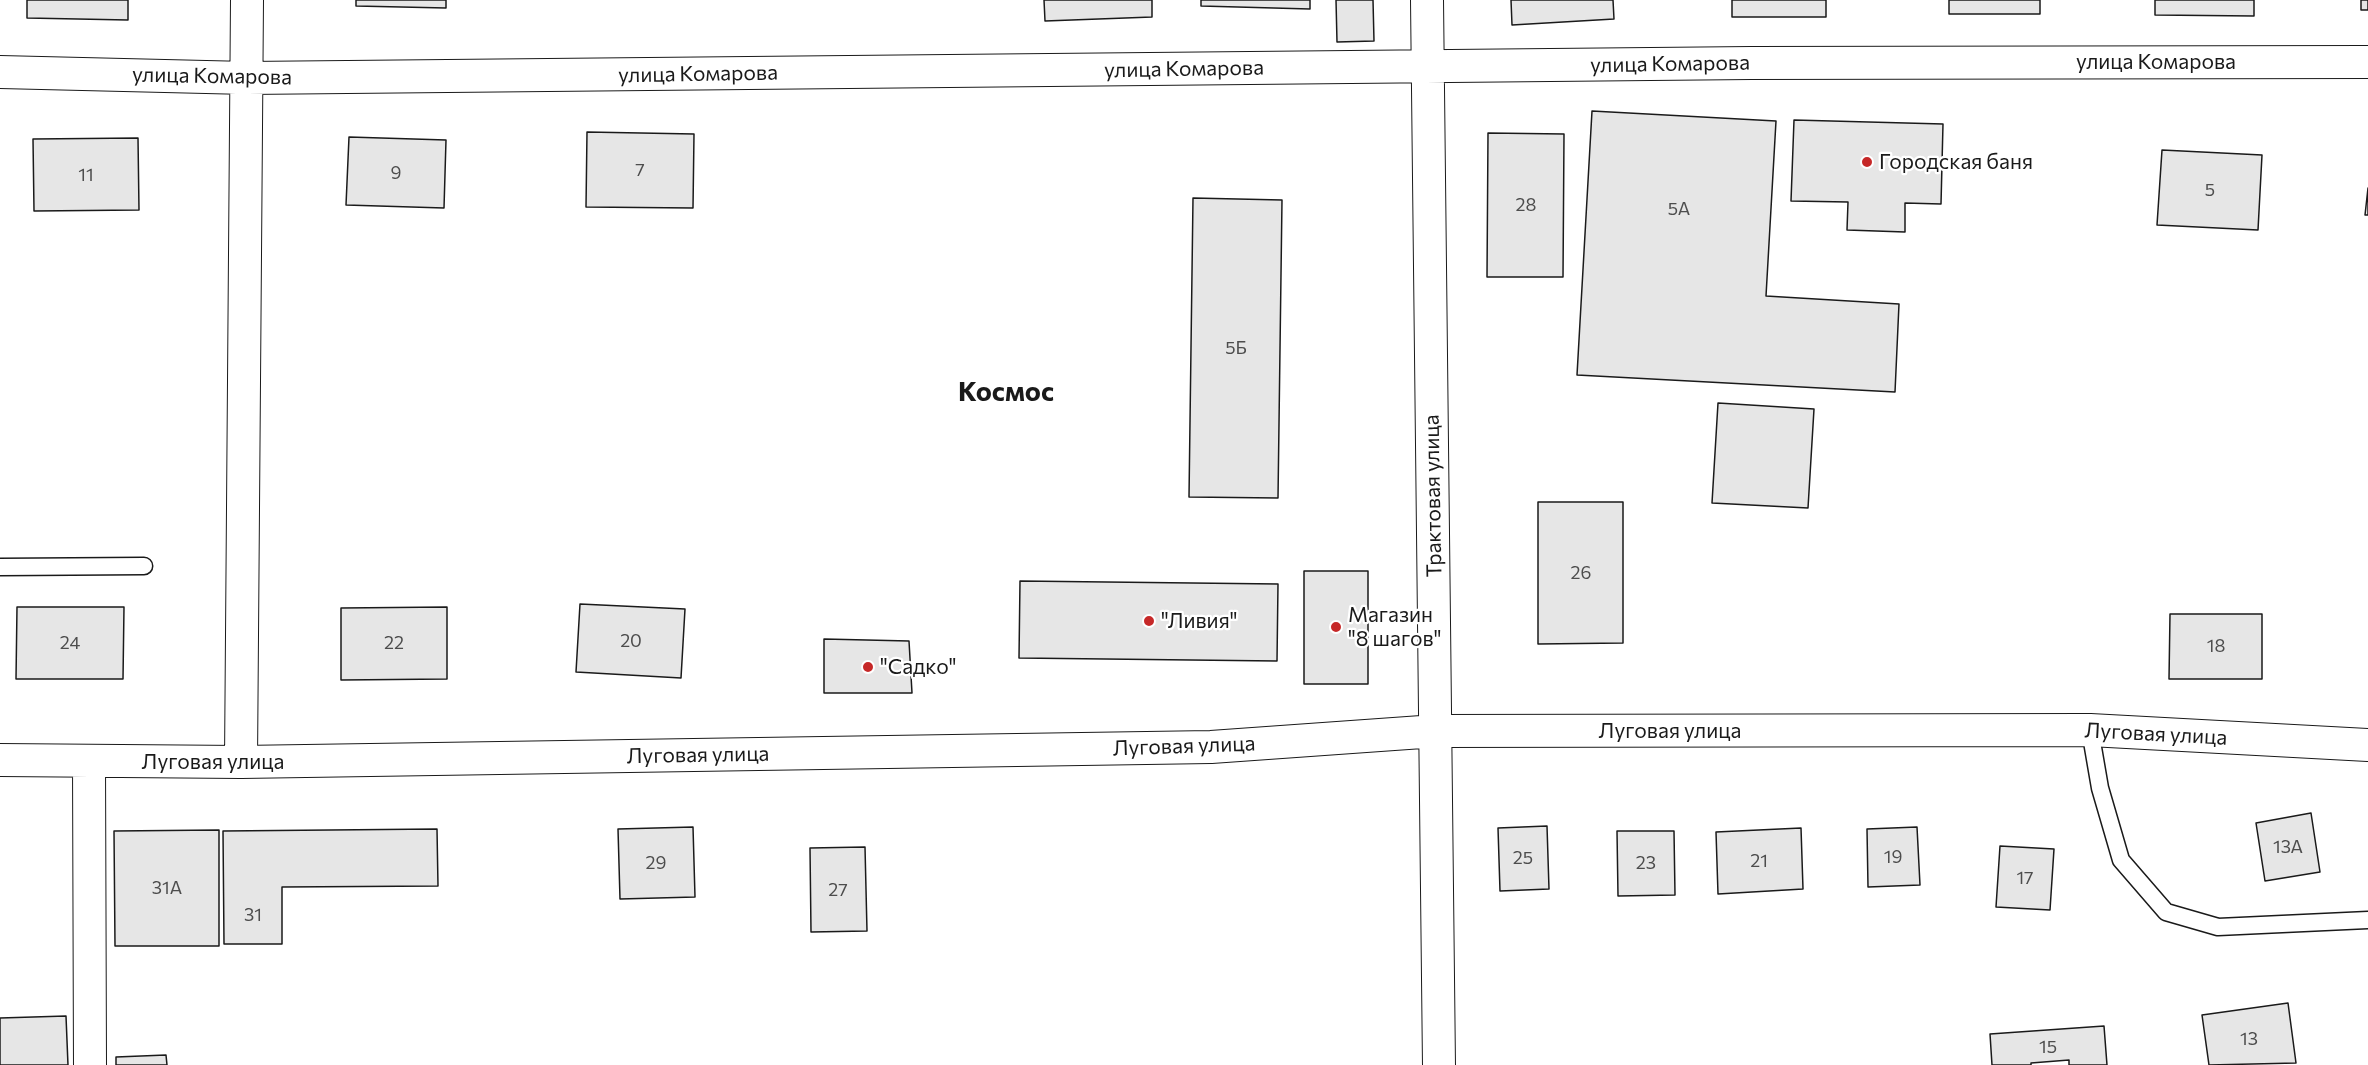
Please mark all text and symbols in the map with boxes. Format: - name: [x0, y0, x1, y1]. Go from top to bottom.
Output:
- street label: улица Комарова: [2076, 49, 2236, 75]
- street label: улица Комарова: [1590, 50, 1750, 78]
- street label: улица Комарова: [1104, 55, 1264, 83]
- street label: улица Комарова: [618, 60, 778, 88]
- street label: улица Комарова: [132, 62, 292, 90]
- place label: Городская баня: [1879, 149, 2033, 175]
- marker: Городская баня: [1860, 155, 1874, 169]
- house number: 7: [635, 159, 645, 181]
- house number: 9: [391, 162, 401, 184]
- house number: 11: [78, 164, 94, 186]
- house number: 5: [2205, 179, 2215, 201]
- house number: 28: [1516, 194, 1536, 216]
- house number: 5А: [1668, 198, 1690, 220]
- house number: 5Б: [1225, 337, 1247, 359]
- district label: Космос: [958, 376, 1054, 408]
- street label: Трактовая улица: [1419, 414, 1447, 578]
- house number: 26: [1571, 562, 1591, 584]
- place label: Магазин "8 шагов": [1348, 602, 1441, 652]
- place label: "Ливия": [1161, 608, 1237, 634]
- marker: "Ливия": [1142, 614, 1156, 628]
- marker: Магазин "8 шагов": [1329, 620, 1343, 634]
- house number: 20: [620, 630, 642, 652]
- house number: 24: [60, 632, 80, 654]
- house number: 22: [384, 632, 404, 654]
- house number: 18: [2207, 635, 2225, 657]
- place label: "Садко": [880, 654, 956, 680]
- marker: "Садко": [861, 660, 875, 674]
- street label: Луговая улица: [1599, 718, 1741, 744]
- street label: Луговая улица: [2084, 718, 2228, 750]
- street label: Луговая улица: [1112, 731, 1256, 761]
- street label: Луговая улица: [626, 741, 770, 769]
- street label: Луговая улица: [142, 749, 284, 775]
- house number: 13А: [2273, 836, 2303, 858]
- house number: 19: [1884, 846, 1902, 868]
- house number: 25: [1513, 847, 1533, 869]
- house number: 21: [1750, 850, 1768, 872]
- house number: 29: [646, 852, 666, 874]
- house number: 23: [1636, 852, 1656, 874]
- house number: 17: [2016, 867, 2034, 889]
- house number: 31А: [152, 877, 182, 899]
- house number: 27: [828, 879, 848, 901]
- house number: 31: [244, 904, 262, 926]
- house number: 13: [2240, 1028, 2258, 1050]
- house number: 15: [2039, 1036, 2057, 1058]

